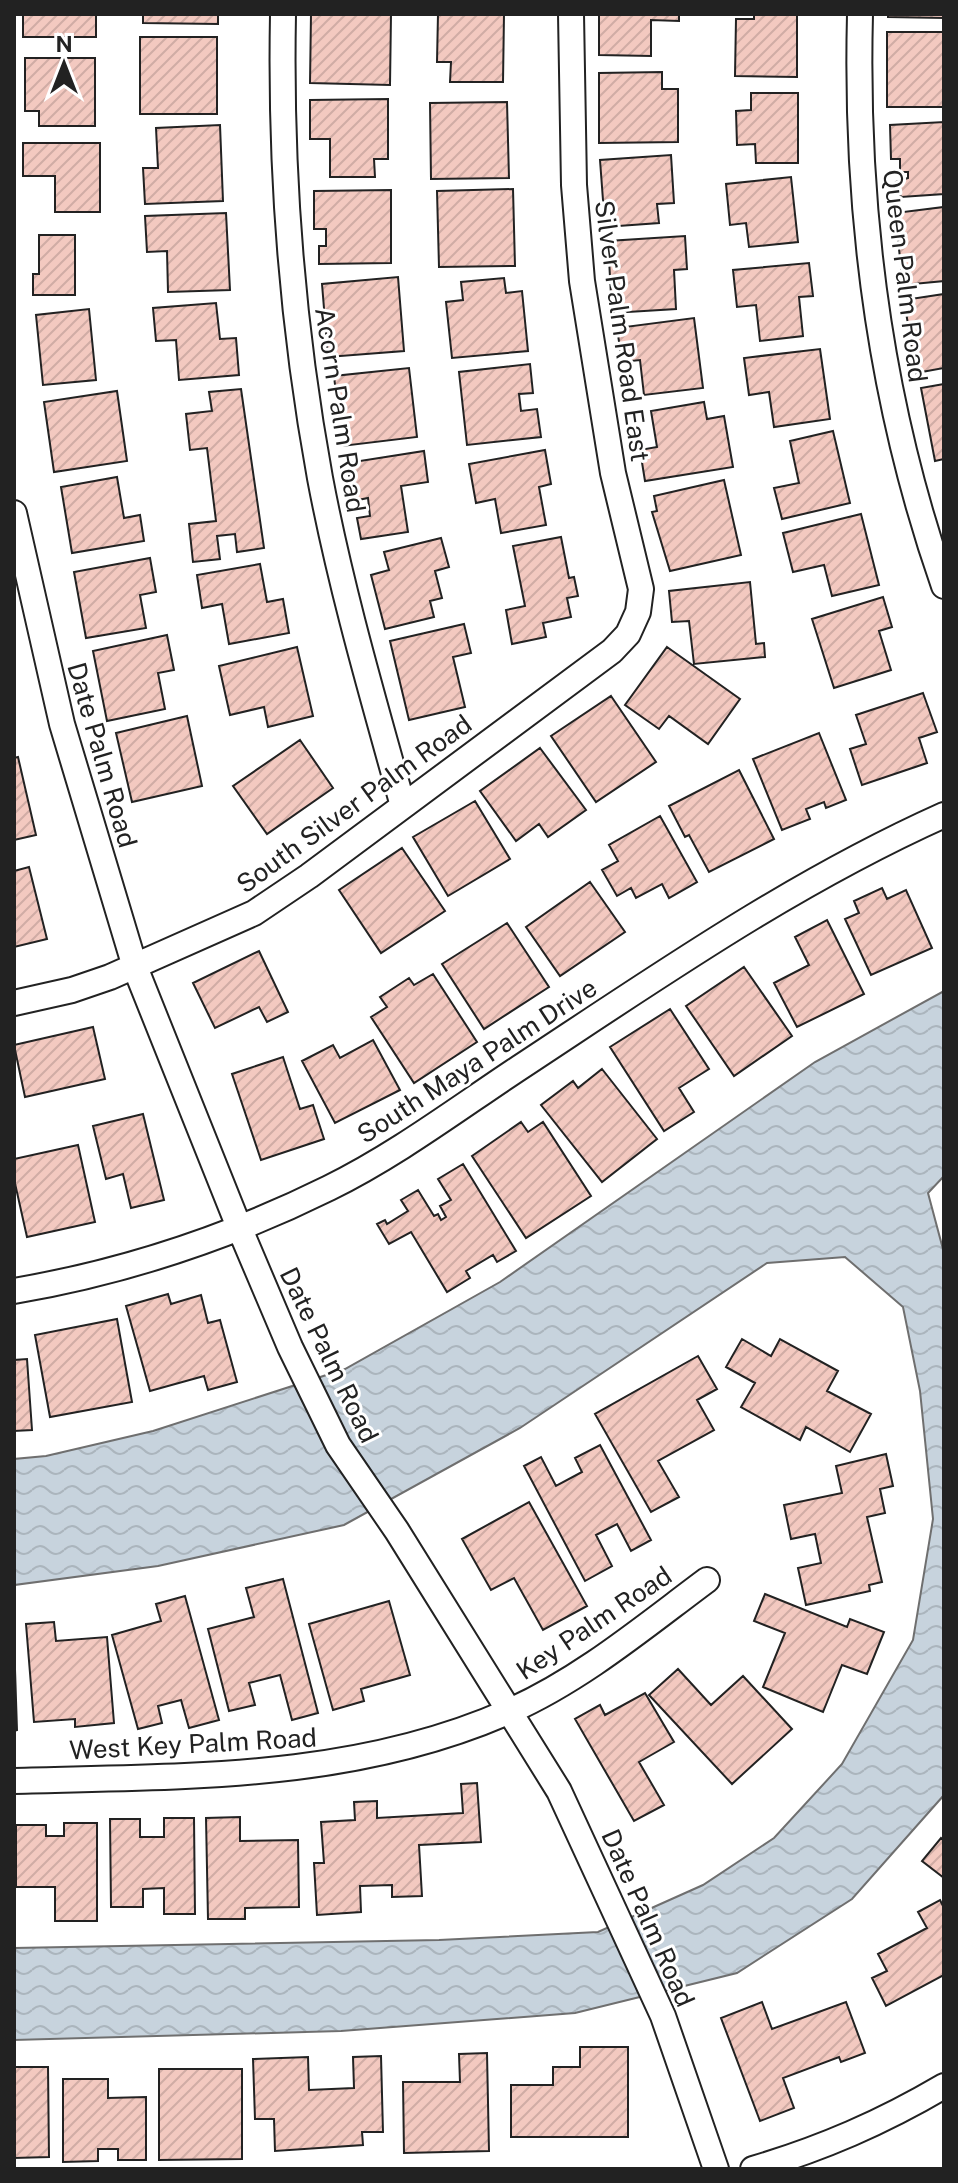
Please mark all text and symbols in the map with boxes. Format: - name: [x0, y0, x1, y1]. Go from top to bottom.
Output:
- north arrow: [24, 24, 104, 104]
- text: N: [55, 31, 73, 57]
- street label: Queen Palm Road: [877, 168, 934, 384]
- street label: Silver Palm Road East: [589, 198, 656, 464]
- street label: Acorn Palm Road: [309, 305, 372, 515]
- street label: Date Palm Road: [61, 659, 144, 851]
- street label: South Silver Palm Road: [230, 708, 477, 899]
- street label: South Maya Palm Drive: [351, 972, 602, 1150]
- street label: Date Palm Road: [274, 1262, 385, 1448]
- street label: Key Palm Road: [510, 1559, 677, 1686]
- street label: West Key Palm Road: [68, 1722, 318, 1765]
- street label: Date Palm Road: [595, 1824, 702, 2011]

